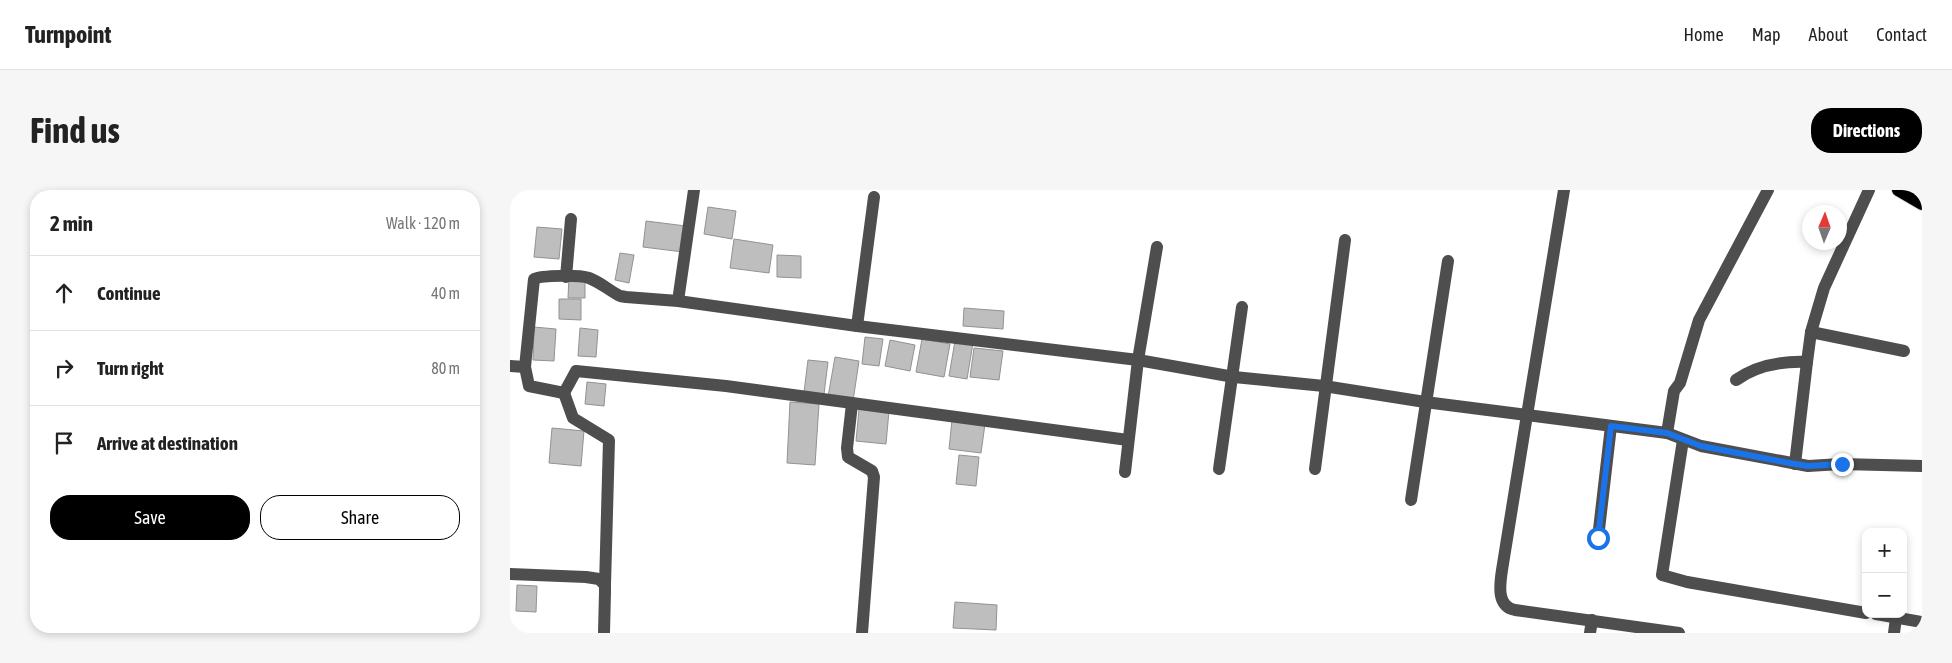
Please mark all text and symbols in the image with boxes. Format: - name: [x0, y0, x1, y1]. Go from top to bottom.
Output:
- text: Turnpoint: [25, 21, 111, 48]
- text: Home: [1684, 24, 1724, 45]
- text: Map: [1752, 24, 1781, 45]
- text: About: [1809, 24, 1848, 45]
- text: Contact: [1876, 24, 1927, 45]
- button: Directions: [1811, 108, 1922, 153]
- text: Find us: [30, 110, 120, 150]
- north arrow: [1802, 205, 1847, 250]
- text: 2 min: [50, 211, 93, 235]
- text: Walk · 120 m: [386, 214, 460, 232]
- icon: ahead: [50, 279, 78, 307]
- text: Continue: [97, 282, 161, 304]
- text: 40 m: [431, 284, 460, 302]
- icon: right: [50, 354, 78, 382]
- text: Turn right: [97, 357, 164, 379]
- text: 80 m: [431, 359, 460, 377]
- icon: arrive: [50, 429, 78, 457]
- text: Arrive at destination: [97, 432, 238, 454]
- route end: [1831, 453, 1854, 476]
- button: Save: [50, 495, 250, 540]
- button: Share: [260, 495, 460, 540]
- route start: [1587, 527, 1610, 550]
- map controls: [1862, 528, 1907, 618]
- button: +: [1862, 528, 1907, 573]
- button: −: [1862, 573, 1907, 618]

